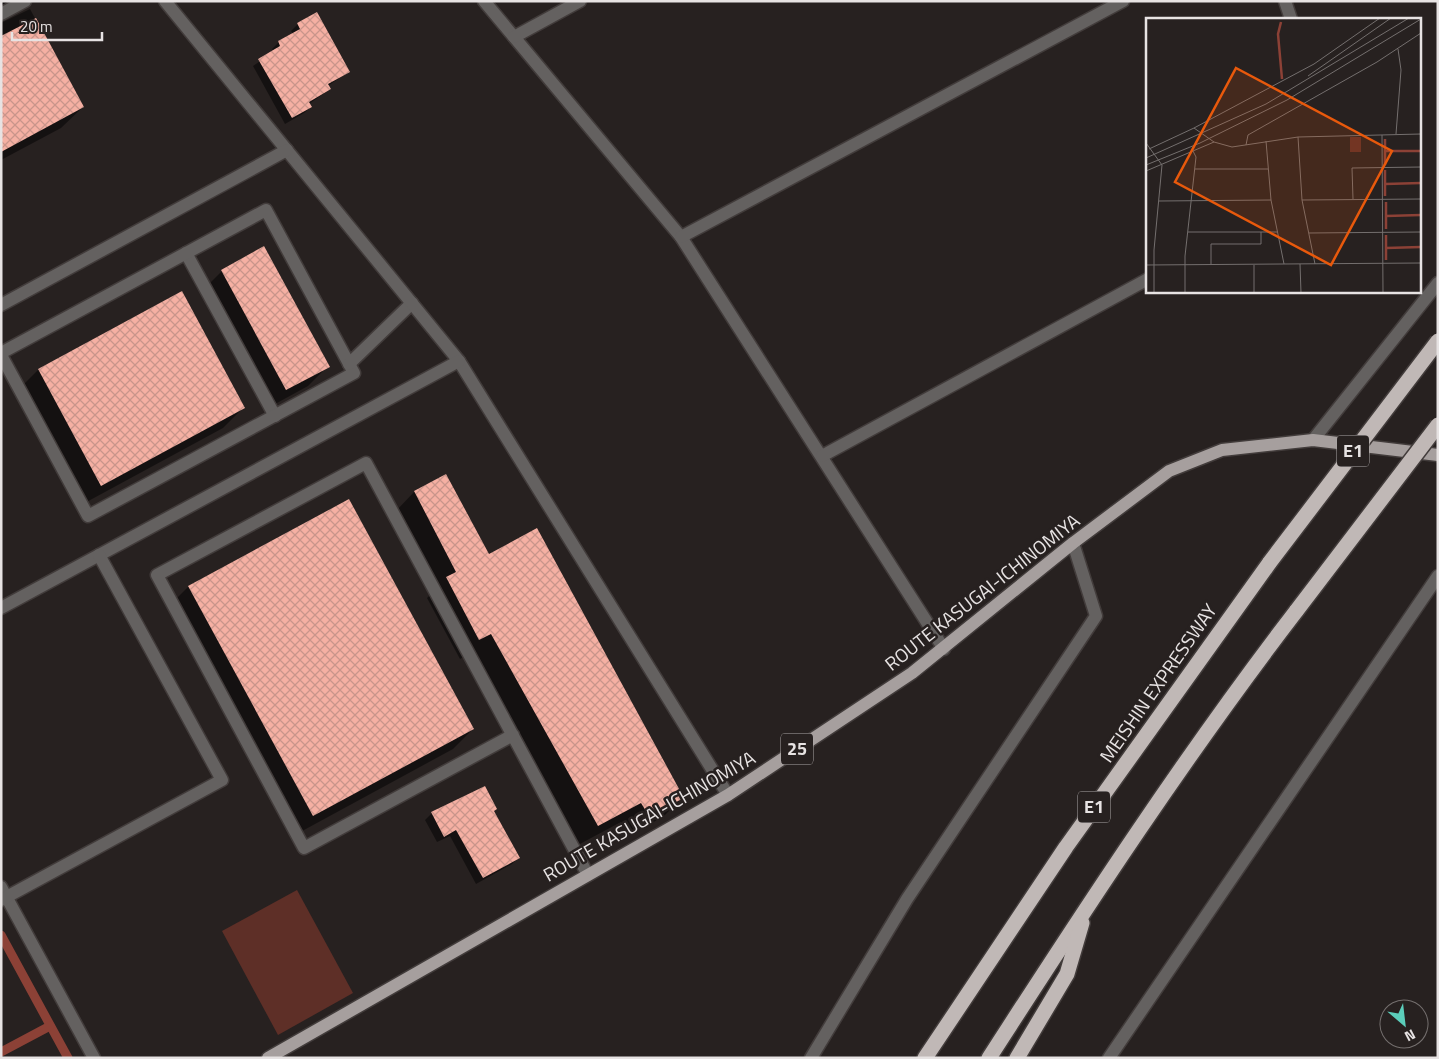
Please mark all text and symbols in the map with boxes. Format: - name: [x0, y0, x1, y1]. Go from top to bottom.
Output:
- scale bar: [12, 10, 102, 42]
- text: 20 m: [20, 15, 53, 38]
- inset map: [1146, 18, 1422, 292]
- road number: E1: [1337, 436, 1369, 466]
- street label: ROUTE KASUGAI-ICHINOMIYA: [878, 506, 1086, 677]
- street label: MEISHIN EXPRESSWAY: [1092, 597, 1224, 768]
- road number: 25: [781, 734, 813, 764]
- street label: ROUTE KASUGAI-ICHINOMIYA: [537, 743, 760, 888]
- road number: E1: [1078, 792, 1110, 822]
- north arrow: [1379, 999, 1429, 1049]
- text: N: [1401, 1024, 1420, 1047]

